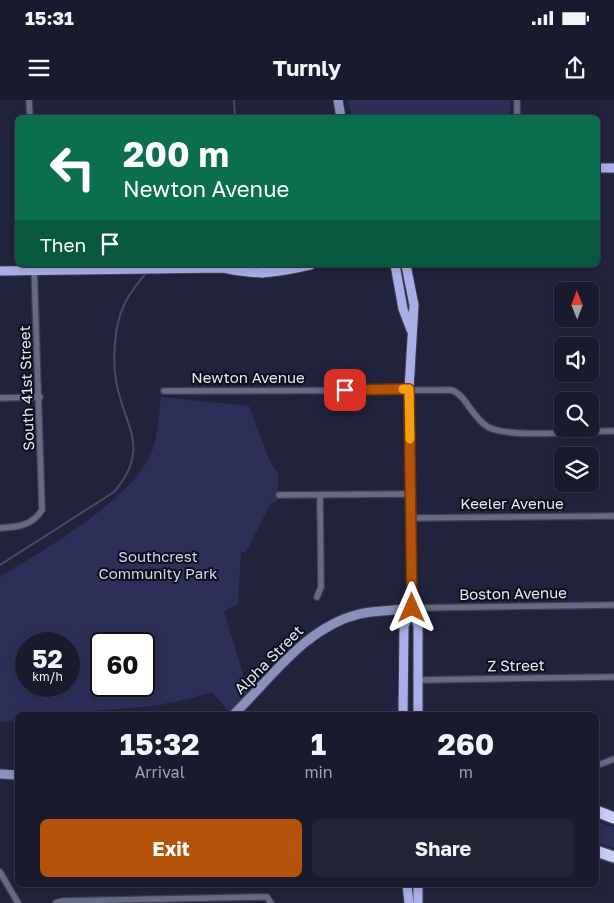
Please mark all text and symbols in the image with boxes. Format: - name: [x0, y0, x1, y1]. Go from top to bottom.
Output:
- text: 15:31: [25, 6, 74, 29]
- icon: menu: [25, 54, 53, 82]
- text: Turnly: [273, 54, 341, 81]
- icon: share: [561, 54, 589, 82]
- text: 200 m: [123, 133, 229, 175]
- icon: left: [40, 135, 105, 200]
- text: Newton Avenue: [123, 175, 289, 202]
- icon: arrive: [96, 230, 124, 258]
- text: Then: [40, 233, 86, 256]
- north arrow: [554, 282, 599, 328]
- map controls: [554, 282, 599, 492]
- street label: South 41st Street: [15, 325, 37, 451]
- button: sound: [554, 337, 599, 382]
- street label: Newton Avenue: [191, 368, 305, 386]
- pin: [324, 369, 366, 411]
- icon: arrive: [331, 376, 359, 404]
- button: search: [554, 392, 599, 437]
- button: layers: [554, 447, 599, 492]
- street label: Keeler Avenue: [460, 494, 564, 512]
- park label: Southcrest Community Park: [99, 547, 218, 582]
- position arrow: [385, 581, 437, 633]
- street label: Boston Avenue: [459, 583, 567, 603]
- street label: Alpha Street: [230, 621, 306, 697]
- speed limit sign: 60: [90, 632, 155, 697]
- text: 52: [32, 643, 63, 674]
- street label: Z Street: [487, 656, 545, 674]
- text: km/h: [32, 669, 63, 684]
- text: 15:32: [120, 726, 200, 762]
- text: 1: [311, 726, 326, 762]
- text: 260: [437, 726, 494, 762]
- text: Arrival: [135, 762, 185, 782]
- text: min: [304, 762, 333, 782]
- text: m: [459, 762, 473, 782]
- button: Exit: [40, 819, 302, 877]
- button: Share: [312, 819, 574, 877]

